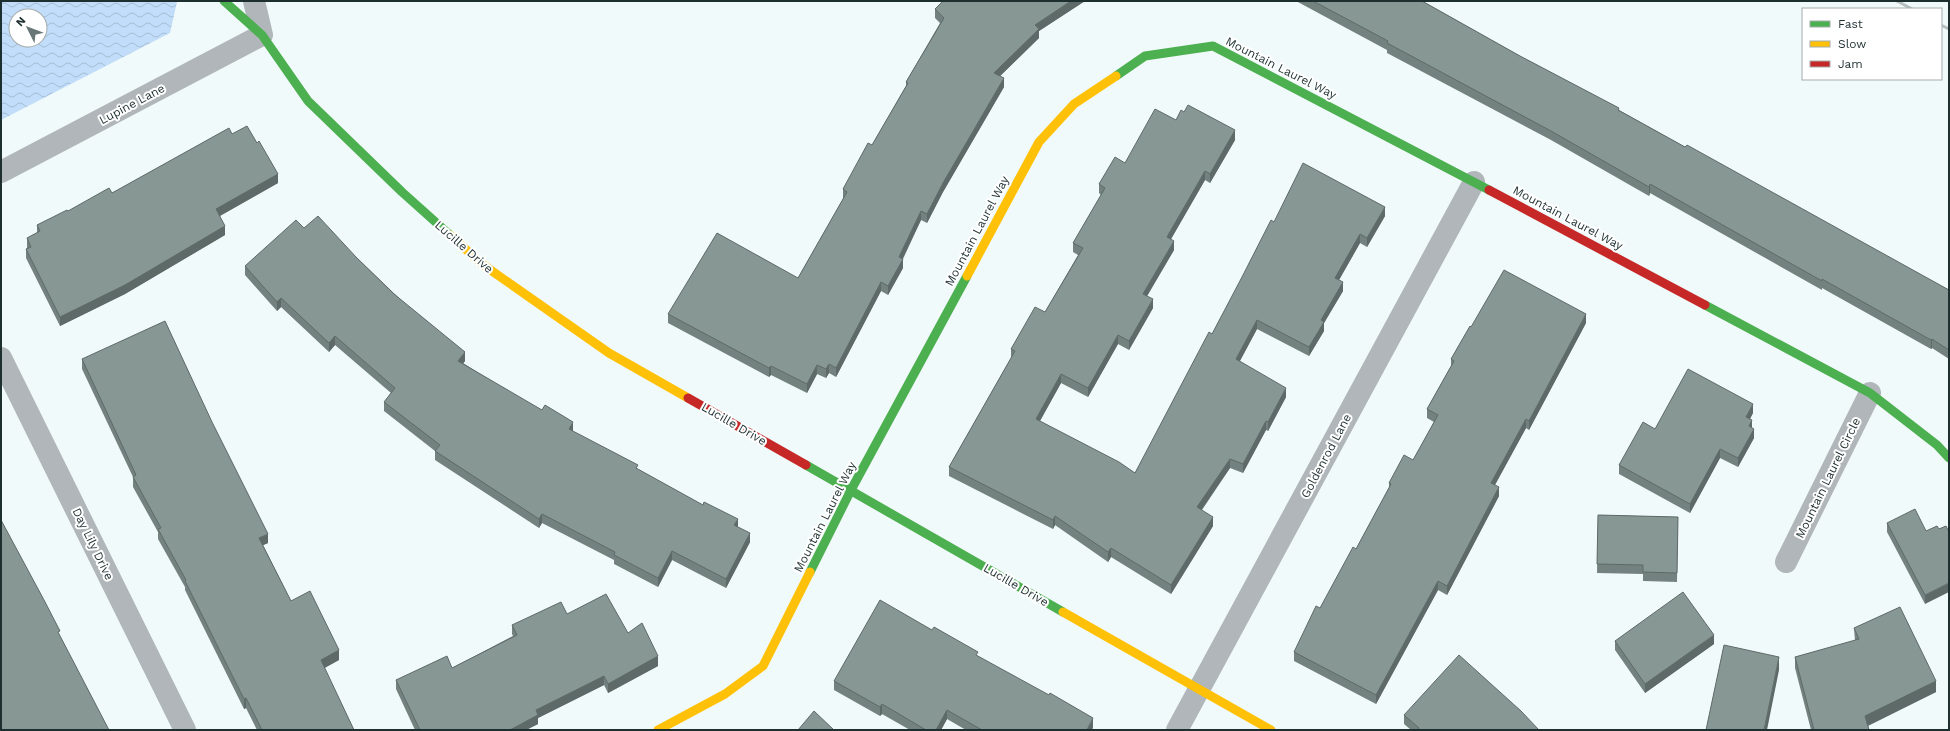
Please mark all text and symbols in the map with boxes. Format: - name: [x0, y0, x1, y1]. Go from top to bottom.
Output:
- north arrow: [8, 8, 48, 48]
- legend: [1802, 8, 1942, 80]
- text: N: [13, 14, 28, 29]
- text: Fast: [1838, 17, 1863, 31]
- street label: Mountain Laurel Way: [1223, 34, 1339, 102]
- text: Slow: [1838, 37, 1866, 51]
- text: Jam: [1838, 57, 1863, 71]
- street label: Lupine Lane: [97, 81, 167, 127]
- street label: Mountain Laurel Way: [942, 173, 1012, 288]
- street label: Mountain Laurel Way: [1511, 183, 1626, 253]
- street label: Lucille Drive: [432, 218, 496, 276]
- street label: Lucille Drive: [699, 400, 769, 448]
- street label: Goldenrod Lane: [1298, 411, 1354, 500]
- street label: Mountain Laurel Circle: [1793, 415, 1863, 541]
- street label: Mountain Laurel Way: [791, 459, 859, 575]
- street label: Day Lily Drive: [69, 506, 117, 582]
- street label: Lucille Drive: [981, 561, 1051, 609]

